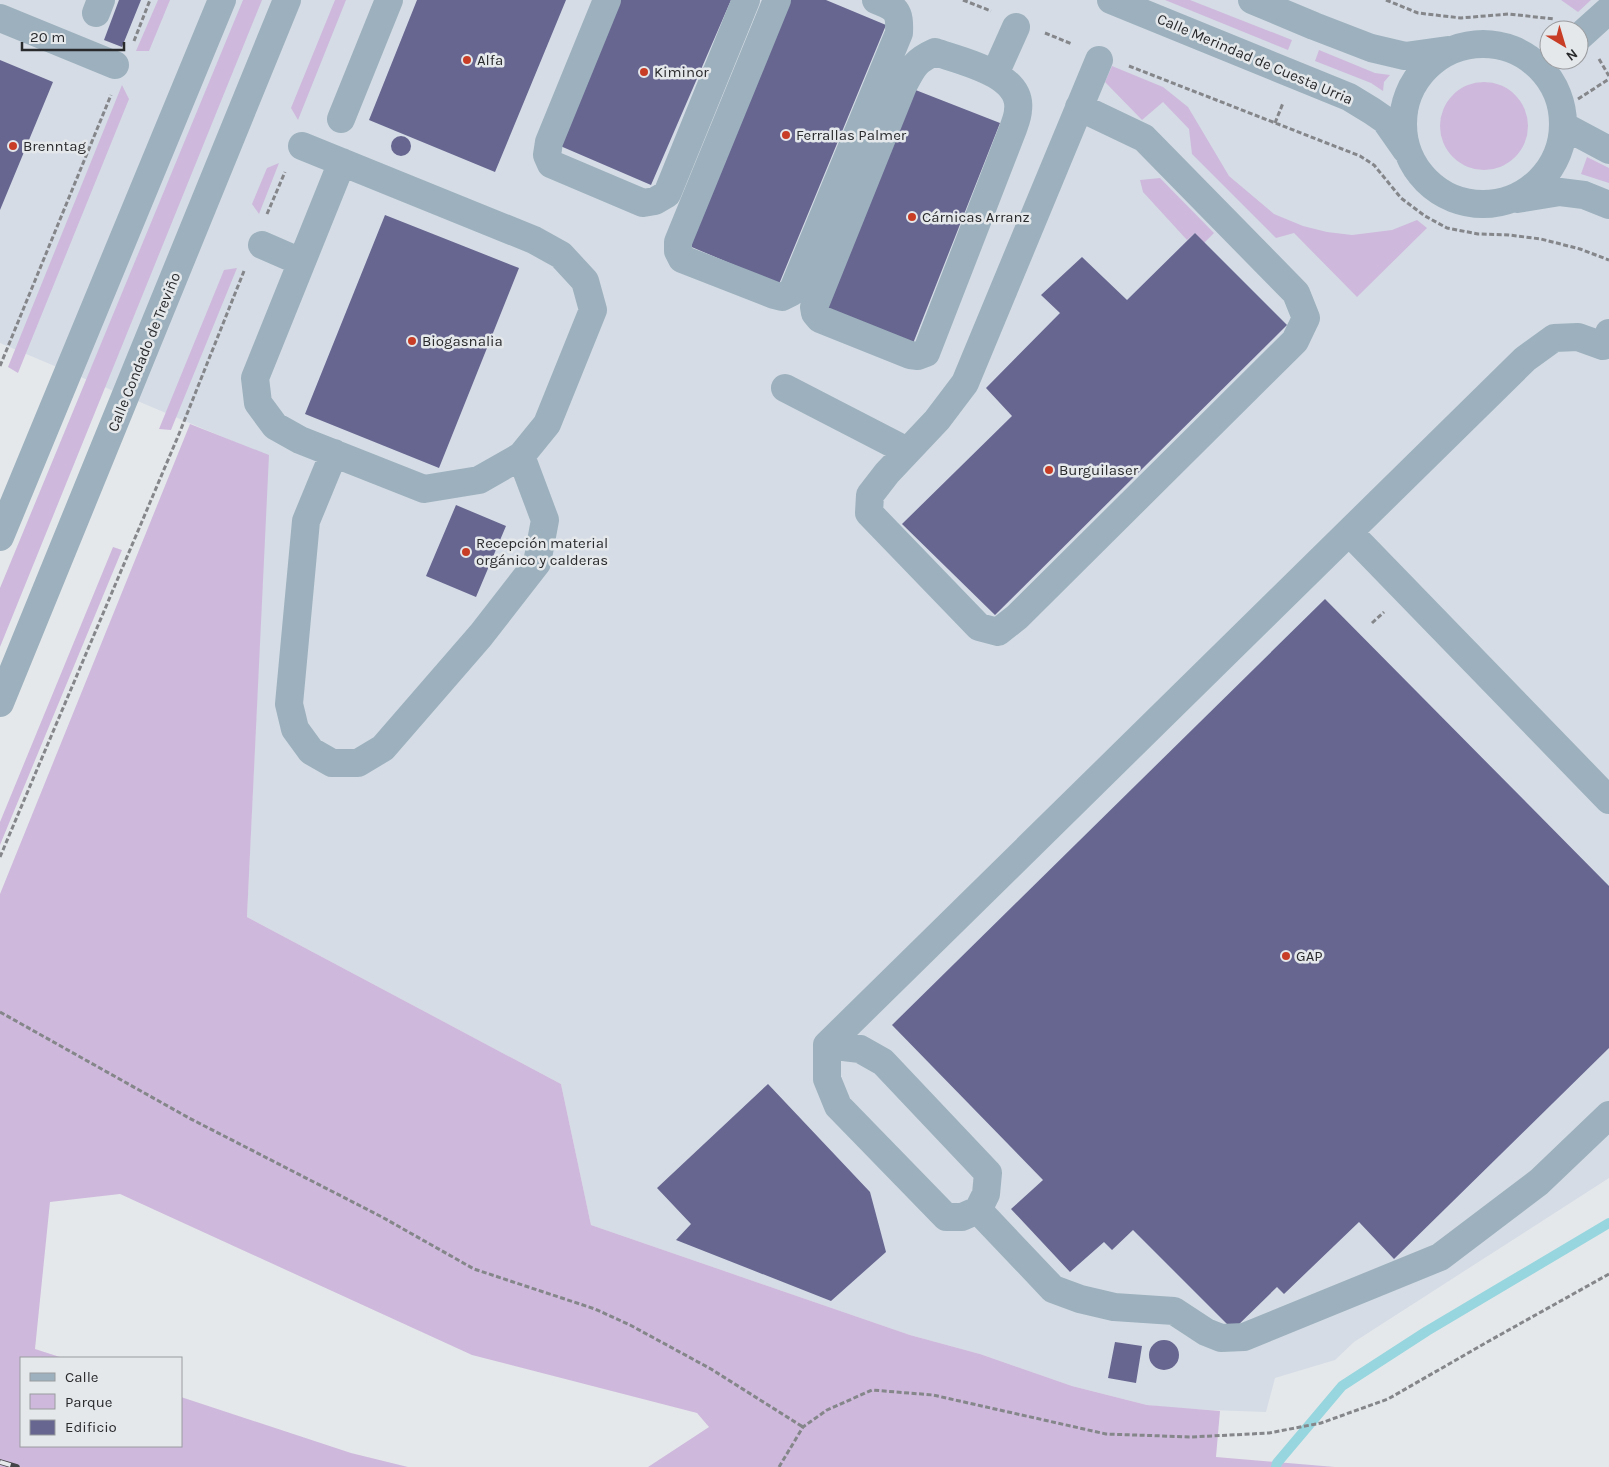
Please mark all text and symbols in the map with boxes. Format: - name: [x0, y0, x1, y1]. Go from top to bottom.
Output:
- street label: Calle Merindad de Cuesta Urria: [1154, 10, 1356, 108]
- scale bar: [22, 20, 125, 52]
- north arrow: [1539, 20, 1589, 70]
- text: 20 m: [30, 28, 65, 46]
- text: N: [1563, 45, 1581, 65]
- place label: Alfa: [477, 51, 503, 69]
- marker: Alfa: [461, 54, 473, 66]
- place label: Kiminor: [654, 63, 709, 81]
- marker: Kiminor: [638, 66, 650, 78]
- place label: Ferrallas Palmer: [796, 126, 907, 144]
- marker: Ferrallas Palmer: [780, 129, 792, 141]
- place label: Brenntag: [23, 137, 86, 155]
- marker: Brenntag: [7, 140, 19, 152]
- place label: Cárnicas Arranz: [922, 208, 1030, 226]
- marker: Cárnicas Arranz: [906, 211, 918, 223]
- street label: Calle Condado de Treviño: [104, 270, 184, 434]
- place label: Biogasnalia: [422, 332, 503, 350]
- marker: Biogasnalia: [406, 335, 418, 347]
- place label: Burguilaser: [1059, 461, 1139, 479]
- marker: Burguilaser: [1043, 464, 1055, 476]
- place label: Recepción material orgánico y calderas: [476, 534, 608, 569]
- marker: Recepción material orgánico y calderas: [460, 546, 472, 558]
- place label: GAP: [1296, 947, 1323, 965]
- marker: GAP: [1280, 950, 1292, 962]
- legend: [20, 1357, 182, 1447]
- text: Calle: [65, 1368, 99, 1386]
- text: Parque: [65, 1393, 113, 1411]
- text: Edificio: [65, 1418, 117, 1436]

